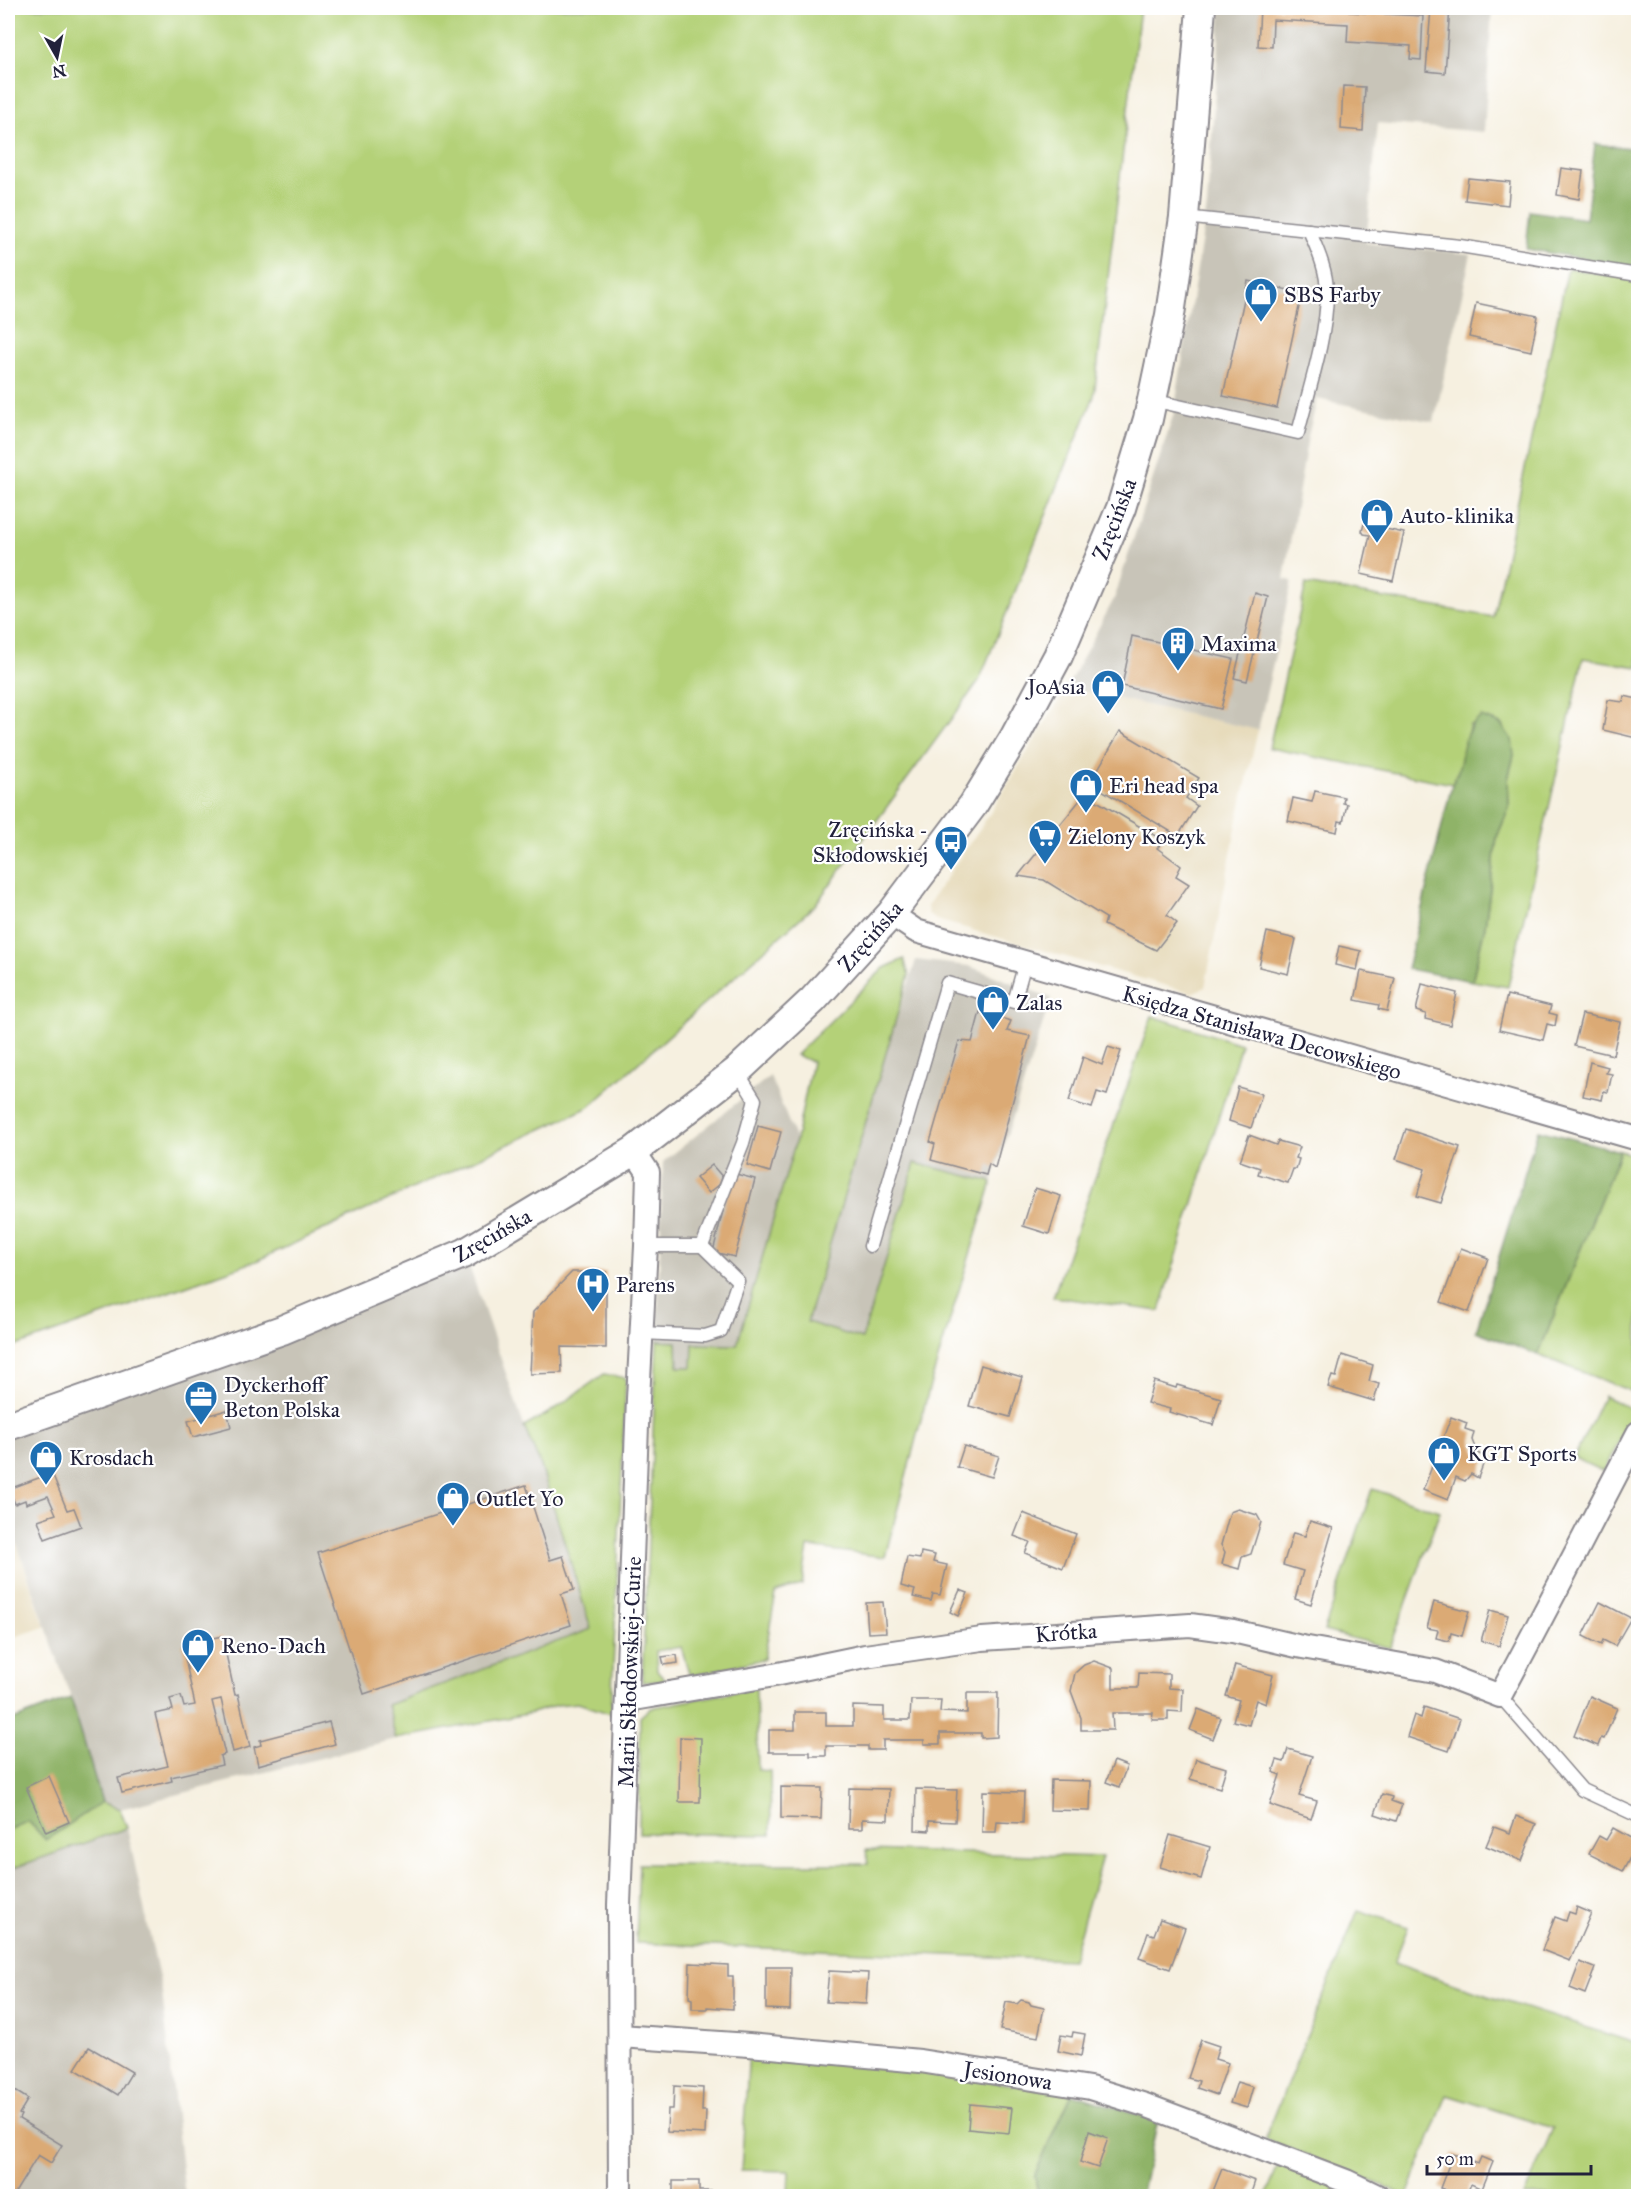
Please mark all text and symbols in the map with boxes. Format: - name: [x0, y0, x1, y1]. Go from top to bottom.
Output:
- north arrow: [27, 27, 87, 87]
- text: N: [51, 61, 67, 82]
- shop icon: SBS Farby: [1243, 276, 1279, 323]
- place label: SBS Farby: [1284, 281, 1381, 308]
- street label: Zręcińska: [1087, 474, 1143, 564]
- shop icon: Auto-klinika: [1359, 497, 1395, 544]
- place label: Auto-klinika: [1399, 502, 1515, 529]
- building icon: Maxima: [1160, 625, 1196, 672]
- place label: Maxima: [1201, 630, 1277, 657]
- shop icon: JoAsia: [1090, 668, 1126, 715]
- place label: JoAsia: [1025, 673, 1086, 700]
- shop icon: Eri head spa: [1068, 767, 1104, 814]
- place label: Eri head spa: [1109, 772, 1219, 799]
- place label: Zręcińska - Skłodowskiej: [813, 816, 928, 868]
- supermarket icon: Zielony Koszyk: [1027, 818, 1063, 865]
- place label: Zielony Koszyk: [1068, 823, 1206, 850]
- bus stop icon: Zręcińska - Skłodowskiej: [933, 824, 969, 871]
- street label: Zręcińska: [832, 895, 909, 978]
- street label: Księdza Stanisława Decowskiego: [1119, 980, 1405, 1085]
- shop icon: Zalas: [975, 984, 1011, 1031]
- place label: Zalas: [1016, 989, 1062, 1016]
- street label: Zręcińska: [448, 1202, 537, 1269]
- hospital icon: Parens: [575, 1266, 611, 1313]
- place label: Parens: [616, 1271, 675, 1298]
- place label: Dyckerhoff Beton Polska: [224, 1371, 341, 1423]
- office icon: Dyckerhoff Beton Polska: [183, 1379, 219, 1426]
- shop icon: KGT Sports: [1426, 1435, 1462, 1482]
- shop icon: Krosdach: [28, 1439, 64, 1486]
- place label: KGT Sports: [1467, 1440, 1577, 1467]
- place label: Krosdach: [69, 1444, 154, 1471]
- shop icon: Outlet Yo: [435, 1480, 471, 1527]
- place label: Outlet Yo: [476, 1485, 564, 1512]
- street label: Marii Skłodowskiej-Curie: [612, 1556, 647, 1788]
- street label: Krótka: [1034, 1617, 1099, 1648]
- shop icon: Reno-Dach: [180, 1627, 216, 1674]
- place label: Reno-Dach: [221, 1632, 326, 1659]
- street label: Jesionowa: [960, 2055, 1055, 2096]
- scale bar: [1427, 2138, 1590, 2176]
- text: 50 m: [1436, 2148, 1474, 2170]

